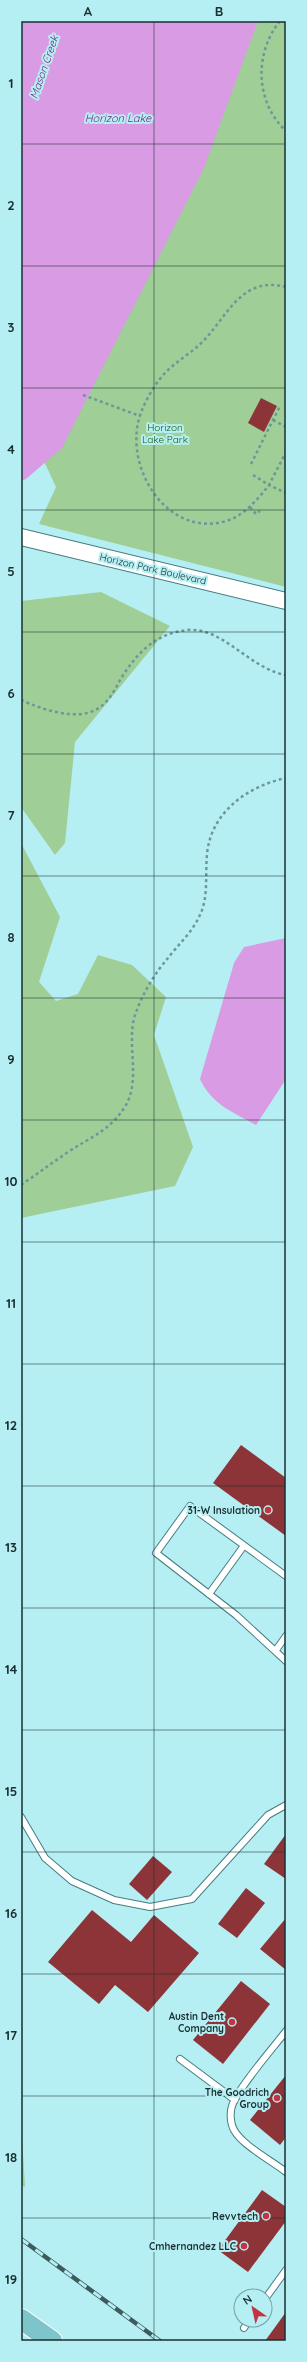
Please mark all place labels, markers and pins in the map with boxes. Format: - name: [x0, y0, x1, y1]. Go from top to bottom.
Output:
- place label: 31-W Insulation: [188, 1504, 260, 1517]
- marker: 31-W Insulation: [263, 1505, 273, 1515]
- place label: Austin Dent Company: [169, 2010, 224, 2035]
- marker: Austin Dent Company: [227, 2017, 237, 2027]
- place label: The Goodrich Group: [205, 2086, 269, 2111]
- marker: The Goodrich Group: [272, 2093, 282, 2103]
- place label: Revvtech: [212, 2210, 258, 2223]
- marker: Revvtech: [261, 2211, 271, 2221]
- place label: Cmhernandez LLC: [149, 2240, 237, 2253]
- marker: Cmhernandez LLC: [239, 2241, 249, 2251]

